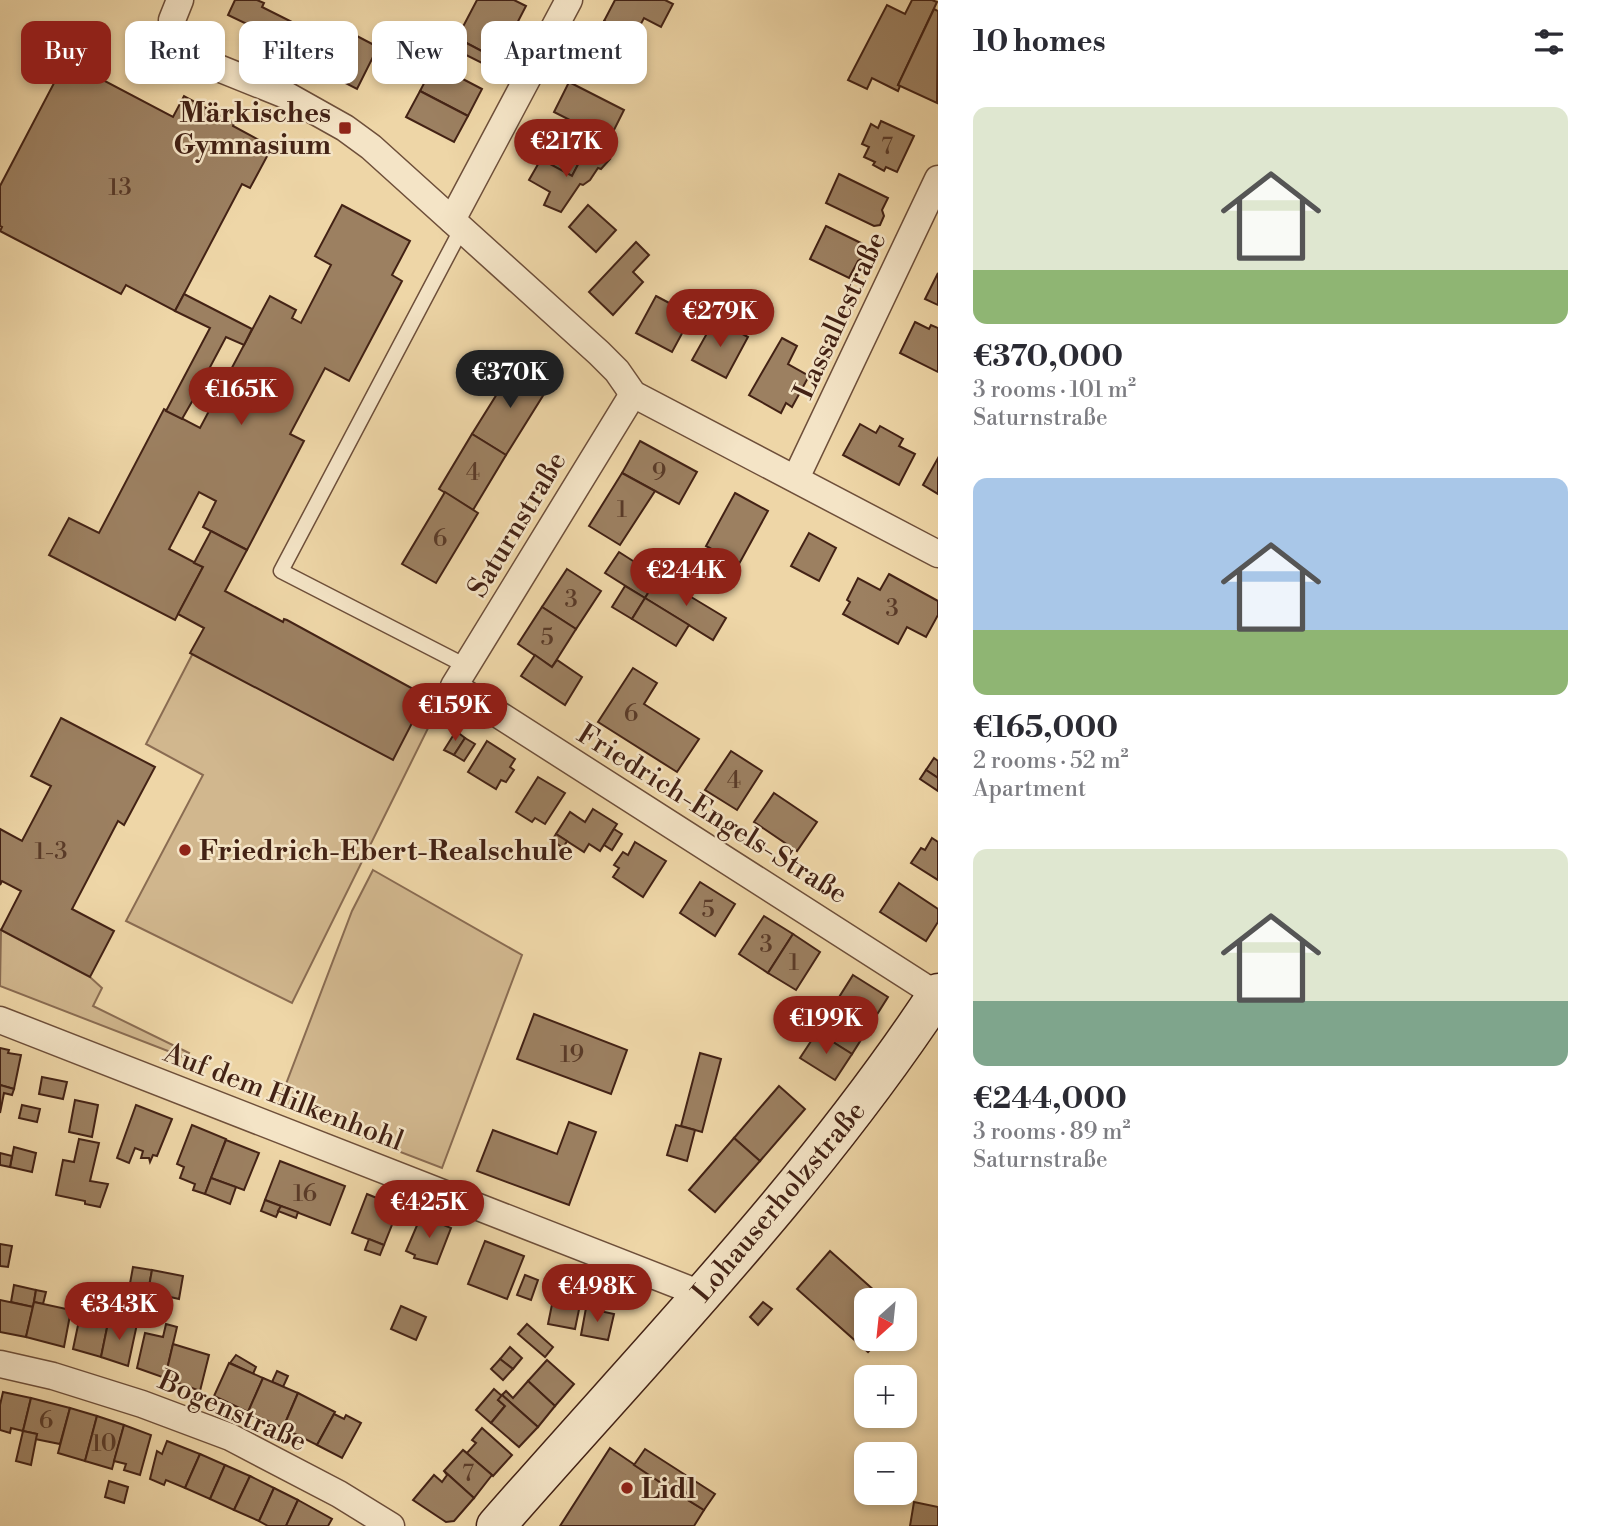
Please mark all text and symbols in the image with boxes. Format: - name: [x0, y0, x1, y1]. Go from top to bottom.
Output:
- chip: Buy: [21, 21, 111, 84]
- chip: Rent: [125, 21, 225, 84]
- chip: Filters: [239, 21, 358, 84]
- chip: New: [372, 21, 467, 84]
- chip: Apartment: [481, 21, 647, 84]
- text: 10 homes: [973, 23, 1106, 61]
- icon: filters: [1530, 23, 1568, 61]
- place label: Märkisches Gymnasium: [173, 96, 332, 163]
- marker: Märkisches Gymnasium: [337, 120, 353, 136]
- pin: €217K: [517, 120, 615, 179]
- text: €217K: [530, 128, 602, 156]
- house number: 7: [881, 132, 893, 162]
- icon: home: [1208, 153, 1334, 279]
- house number: 13: [108, 173, 132, 203]
- street label: Lassallestraße: [786, 226, 894, 405]
- pin: €279K: [671, 290, 769, 349]
- text: €279K: [682, 298, 758, 326]
- text: €370,000: [973, 338, 1123, 376]
- pin: €370K: [461, 350, 559, 410]
- text: €370K: [472, 359, 548, 387]
- pin: €165K: [192, 368, 290, 427]
- text: €165K: [205, 376, 277, 404]
- text: 3 rooms · 101 m²: [973, 376, 1136, 404]
- text: Saturnstraße: [973, 404, 1108, 432]
- street label: Saturnstraße: [460, 446, 574, 604]
- house number: 4: [466, 458, 480, 488]
- house number: 9: [652, 458, 666, 488]
- house number: 1: [617, 495, 628, 525]
- house number: 6: [433, 524, 447, 554]
- icon: home: [1208, 524, 1334, 650]
- pin: €244K: [637, 548, 735, 608]
- text: €244K: [646, 557, 726, 585]
- house number: 3: [564, 585, 578, 615]
- house number: 3: [885, 594, 899, 624]
- house number: 5: [540, 623, 554, 653]
- pin: €159K: [406, 684, 504, 743]
- text: €159K: [418, 692, 492, 720]
- house number: 6: [624, 699, 638, 729]
- text: €165,000: [973, 709, 1118, 747]
- street label: Friedrich-Engels-Straße: [571, 717, 854, 912]
- text: 2 rooms · 52 m²: [973, 747, 1129, 775]
- house number: 4: [727, 766, 741, 796]
- text: Apartment: [973, 775, 1086, 803]
- place label: Friedrich-Ebert-Realschule: [199, 834, 573, 869]
- house number: 1-3: [34, 837, 68, 867]
- marker: Friedrich-Ebert-Realschule: [177, 842, 193, 858]
- house number: 5: [701, 895, 715, 925]
- icon: home: [1208, 895, 1334, 1021]
- house number: 3: [759, 930, 773, 960]
- house number: 1: [789, 948, 800, 978]
- pin: €199K: [777, 996, 875, 1056]
- text: €199K: [789, 1005, 863, 1033]
- street label: Auf dem Hilkenhohl: [158, 1035, 408, 1159]
- house number: 19: [560, 1040, 584, 1070]
- text: €244,000: [973, 1080, 1127, 1118]
- street label: Lohauserholzstraße: [685, 1094, 873, 1310]
- text: 3 rooms · 89 m²: [973, 1118, 1130, 1146]
- text: Saturnstraße: [973, 1146, 1108, 1174]
- house number: 16: [293, 1179, 317, 1209]
- pin: €425K: [380, 1180, 478, 1240]
- text: €425K: [390, 1189, 468, 1217]
- pin: €498K: [548, 1264, 646, 1324]
- text: €498K: [558, 1273, 636, 1301]
- pin: €343K: [70, 1282, 168, 1342]
- north arrow: [854, 1288, 917, 1351]
- map controls: [854, 1288, 917, 1505]
- text: €343K: [80, 1291, 158, 1319]
- street label: Bogenstraße: [152, 1363, 312, 1460]
- button: +: [854, 1365, 917, 1428]
- house number: 6: [39, 1406, 53, 1436]
- house number: 10: [91, 1429, 117, 1459]
- button: −: [854, 1442, 917, 1505]
- house number: 7: [462, 1459, 474, 1489]
- place label: Lidl: [641, 1472, 696, 1507]
- marker: Lidl: [619, 1480, 635, 1496]

